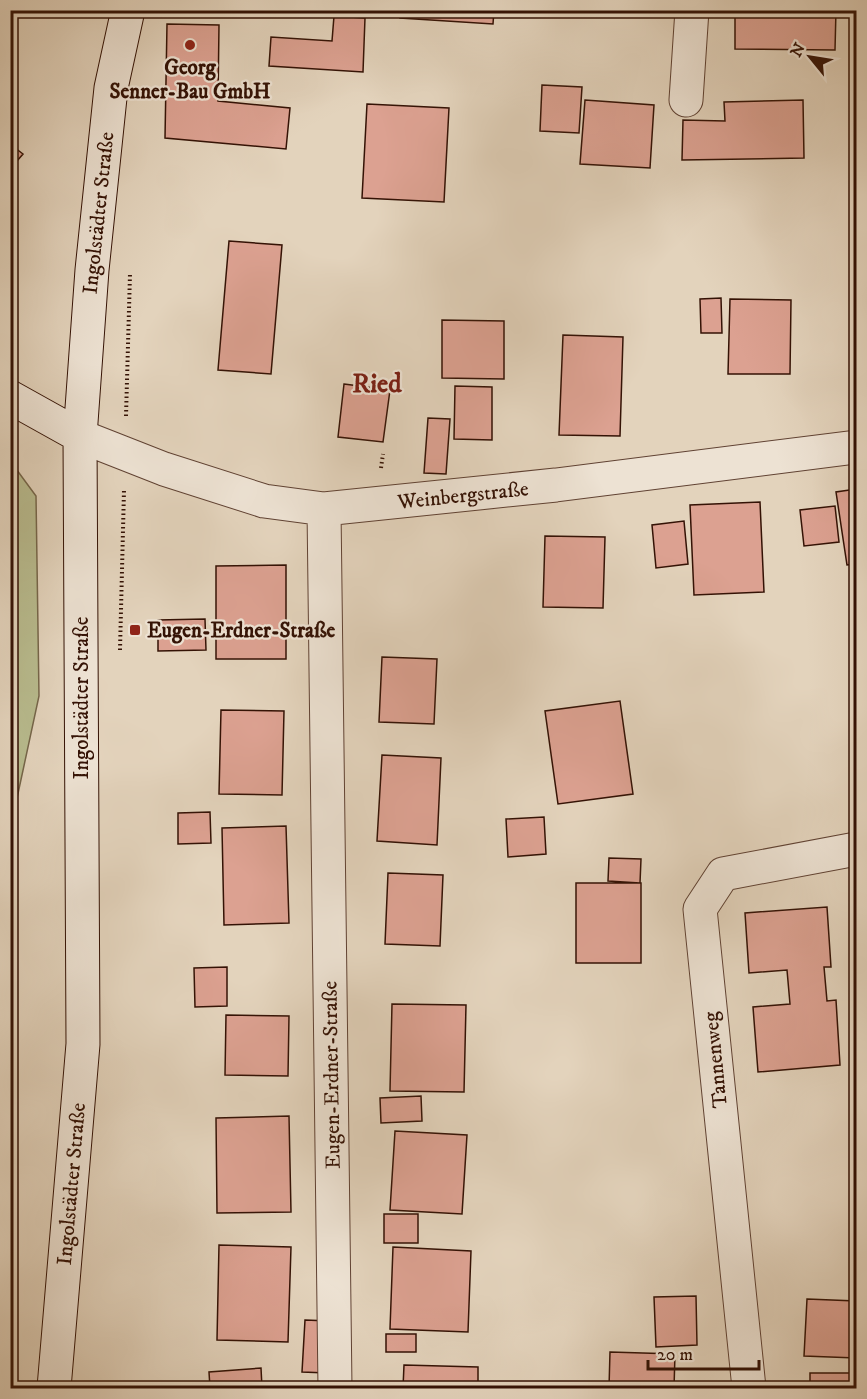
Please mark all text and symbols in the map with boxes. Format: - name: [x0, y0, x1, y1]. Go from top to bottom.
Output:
- north arrow: [780, 27, 840, 87]
- marker: Georg Senner-Bau GmbH: [183, 38, 197, 52]
- text: N: [786, 39, 810, 61]
- place label: Georg Senner-Bau GmbH: [109, 55, 271, 105]
- street label: Ingolstädter Straße: [78, 130, 120, 296]
- district label: Ried: [352, 367, 402, 401]
- street label: Weinbergstraße: [395, 476, 530, 516]
- street label: Ingolstädter Straße: [69, 616, 95, 780]
- place label: Eugen-Erdner-Straße: [147, 618, 336, 644]
- marker: Eugen-Erdner-Straße: [128, 623, 142, 637]
- street label: Eugen-Erdner-Straße: [317, 980, 347, 1169]
- street label: Tannenweg: [698, 1010, 734, 1109]
- street label: Ingolstädter Straße: [52, 1101, 92, 1266]
- scale bar: [648, 1333, 759, 1371]
- text: 20 m: [657, 1344, 693, 1366]

